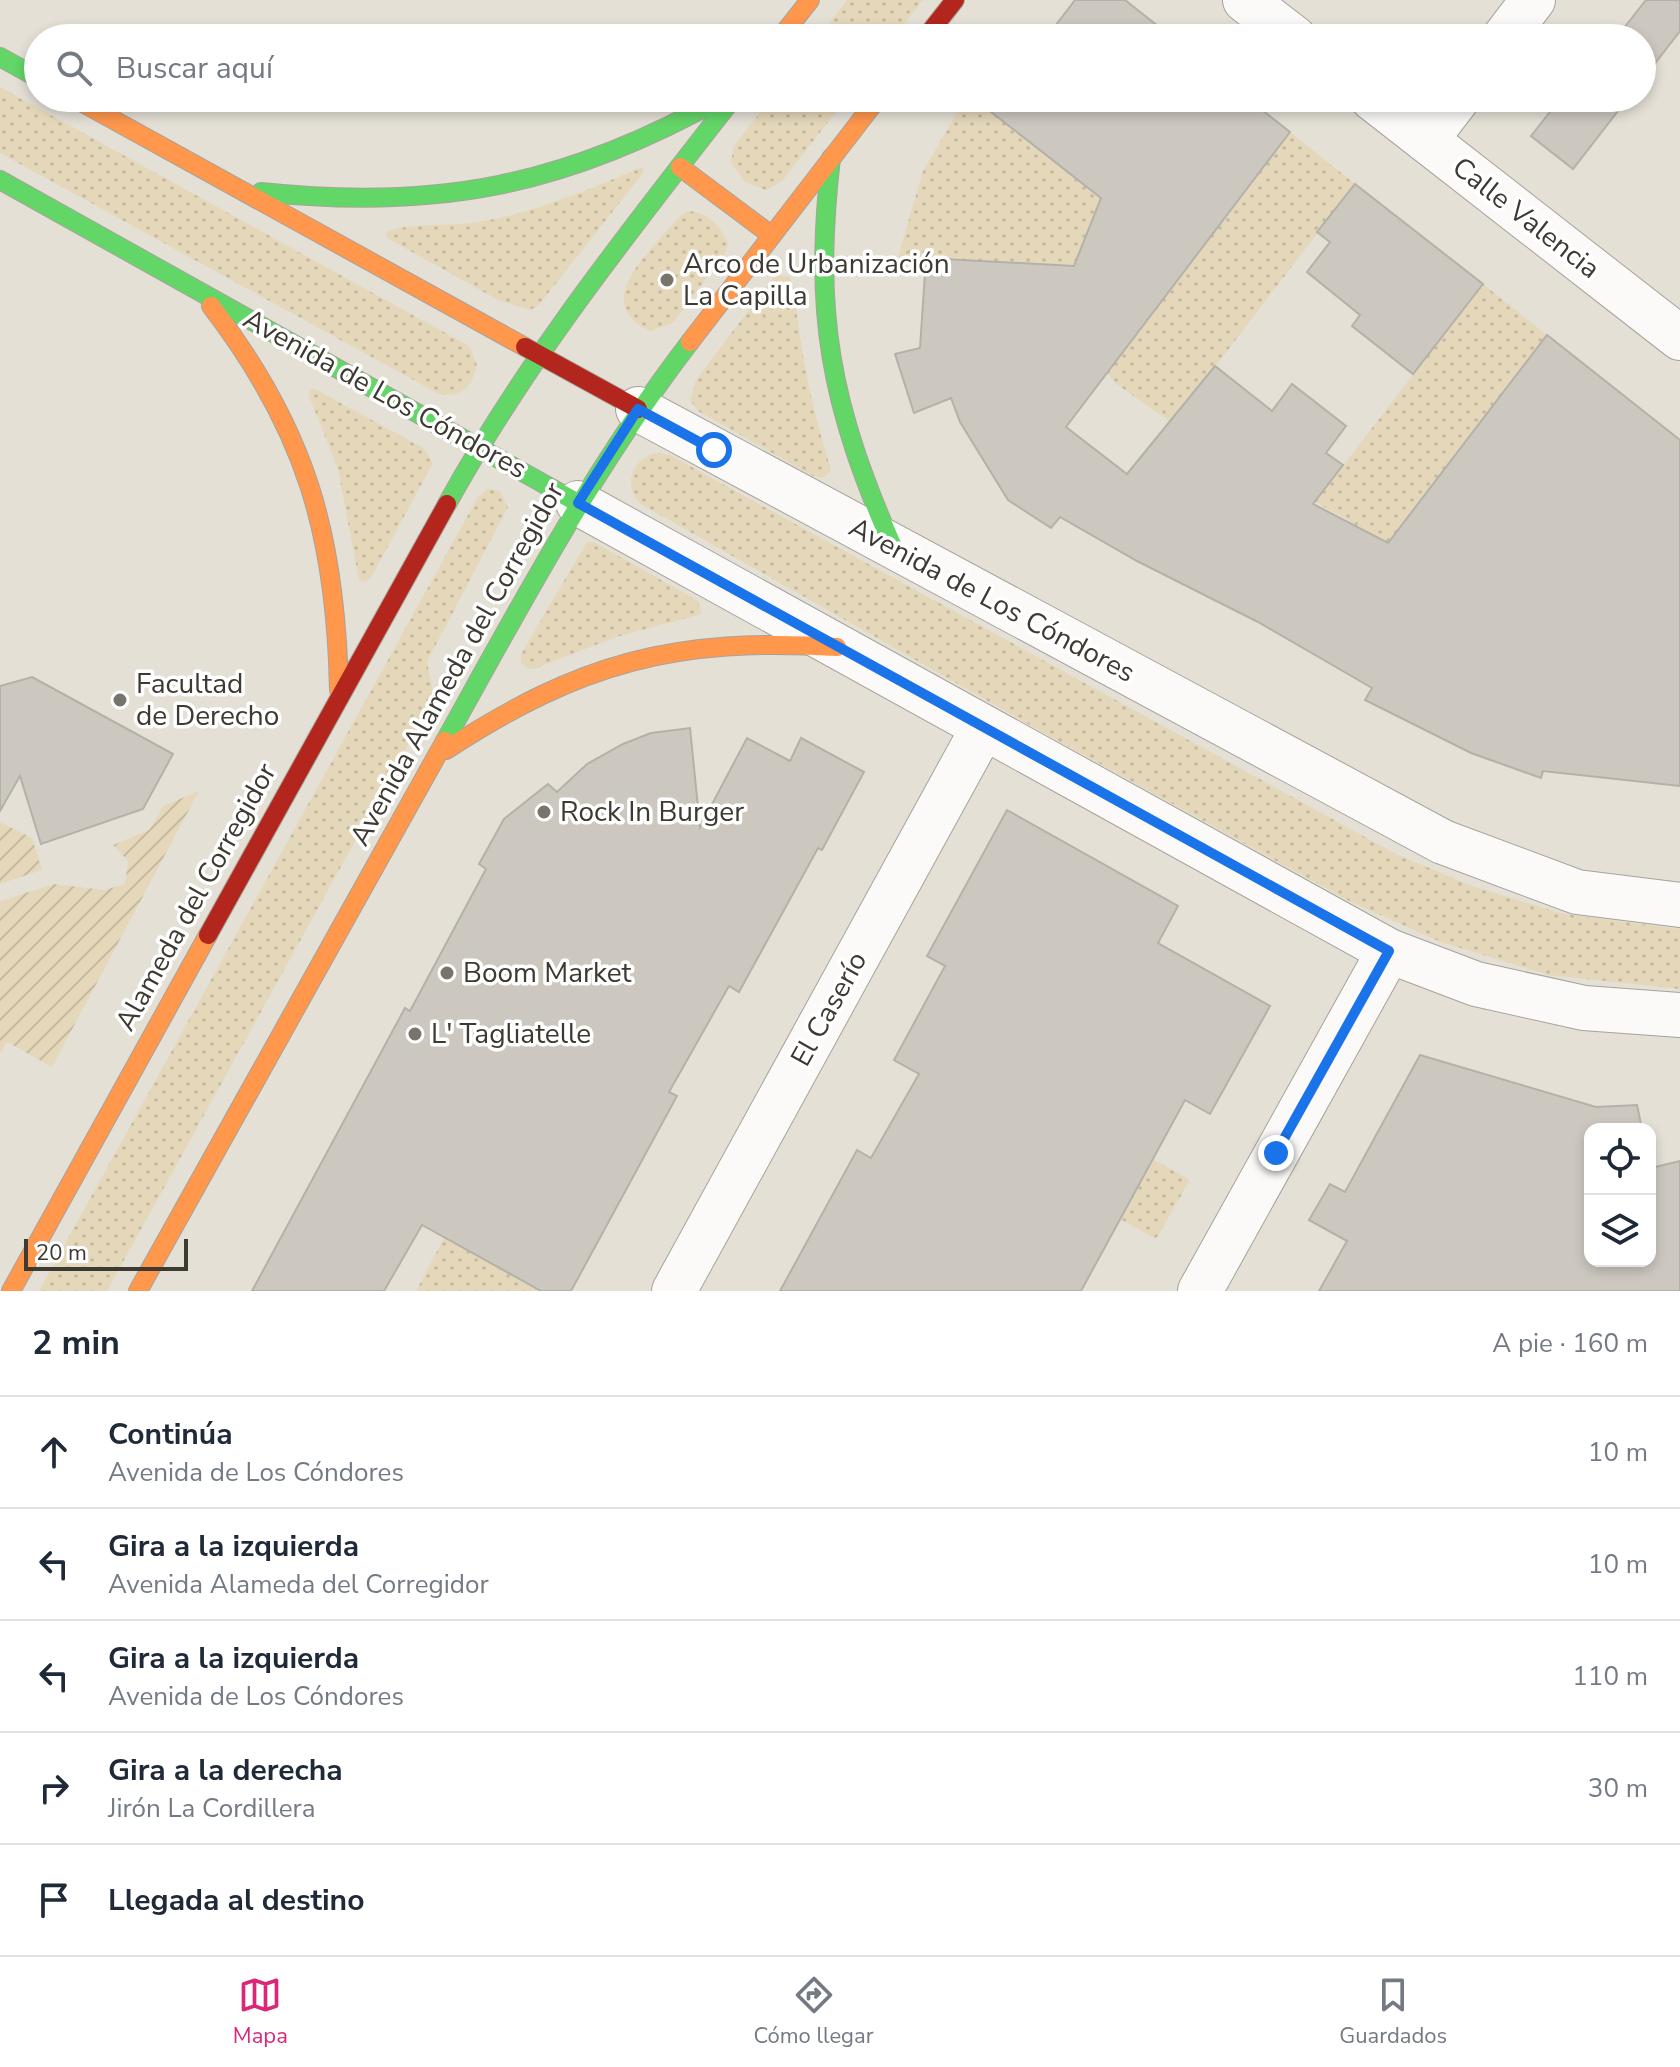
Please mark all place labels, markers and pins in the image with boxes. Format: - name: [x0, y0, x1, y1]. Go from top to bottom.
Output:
- place label: Arco de Urbanización La Capilla: [683, 245, 950, 315]
- marker: Arco de Urbanización La Capilla: [658, 271, 676, 289]
- place label: Facultad de Derecho: [136, 665, 279, 735]
- marker: Facultad de Derecho: [111, 691, 129, 709]
- place label: Rock In Burger: [560, 793, 744, 831]
- marker: Rock In Burger: [535, 803, 553, 821]
- place label: Boom Market: [463, 954, 632, 992]
- marker: Boom Market: [438, 964, 456, 982]
- place label: L' Tagliatelle: [431, 1015, 591, 1053]
- marker: L' Tagliatelle: [406, 1025, 424, 1043]

